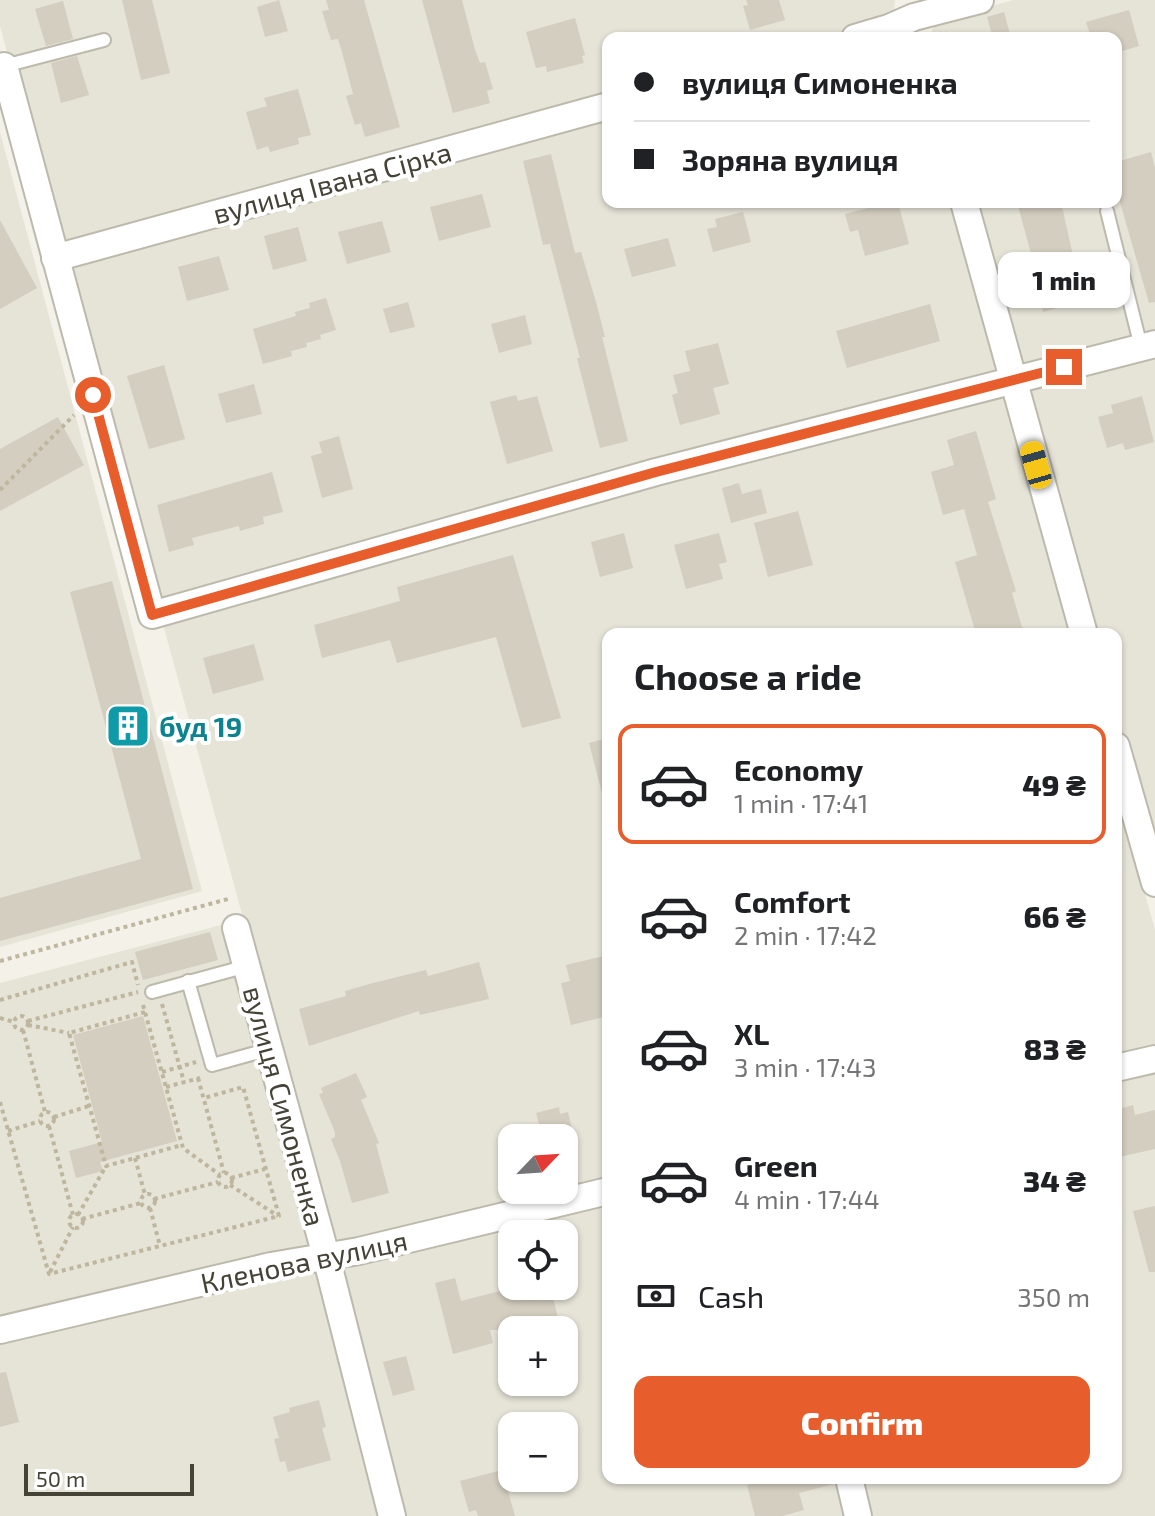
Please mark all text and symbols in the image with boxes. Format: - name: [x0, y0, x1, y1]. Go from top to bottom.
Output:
- text: вулиця Симоненка: [682, 64, 958, 100]
- street label: вулиця Івана Сірка: [209, 134, 455, 230]
- text: Зоряна вулиця: [682, 141, 898, 177]
- callout: 1 min: [998, 251, 1130, 307]
- text: 1 min: [1032, 264, 1096, 295]
- route end: [1046, 349, 1082, 385]
- route start: [75, 377, 111, 413]
- car: [1018, 439, 1054, 491]
- text: Choose a ride: [634, 654, 862, 697]
- building icon: буд 19: [104, 702, 152, 750]
- place label: буд 19: [159, 709, 242, 743]
- icon: car: [638, 748, 710, 820]
- text: Economy: [734, 751, 863, 787]
- text: 49 ₴: [1022, 766, 1086, 802]
- text: 1 min · 17:41: [734, 787, 868, 818]
- icon: car: [638, 880, 710, 952]
- text: Comfort: [734, 883, 851, 919]
- text: 66 ₴: [1024, 898, 1086, 934]
- text: 2 min · 17:42: [734, 919, 877, 950]
- street label: вулиця Симоненка: [237, 982, 333, 1230]
- icon: car: [638, 1012, 710, 1084]
- text: XL: [734, 1015, 769, 1051]
- text: 83 ₴: [1023, 1030, 1086, 1066]
- text: 3 min · 17:43: [734, 1051, 877, 1082]
- north arrow: [498, 1124, 578, 1204]
- map controls: [498, 1124, 578, 1492]
- icon: car: [638, 1144, 710, 1216]
- text: Green: [734, 1147, 818, 1183]
- text: 34 ₴: [1023, 1162, 1086, 1198]
- text: 4 min · 17:44: [734, 1183, 880, 1214]
- button: locate: [498, 1220, 578, 1300]
- street label: Кленова вулиця: [198, 1222, 410, 1300]
- icon: cash: [634, 1274, 678, 1318]
- text: Cash: [698, 1278, 764, 1314]
- text: 350 m: [1017, 1281, 1090, 1312]
- button: +: [498, 1316, 578, 1396]
- button: Confirm: [634, 1376, 1090, 1468]
- button: −: [498, 1412, 578, 1492]
- scale bar: [24, 1460, 194, 1496]
- text: 50 m: [36, 1465, 85, 1491]

